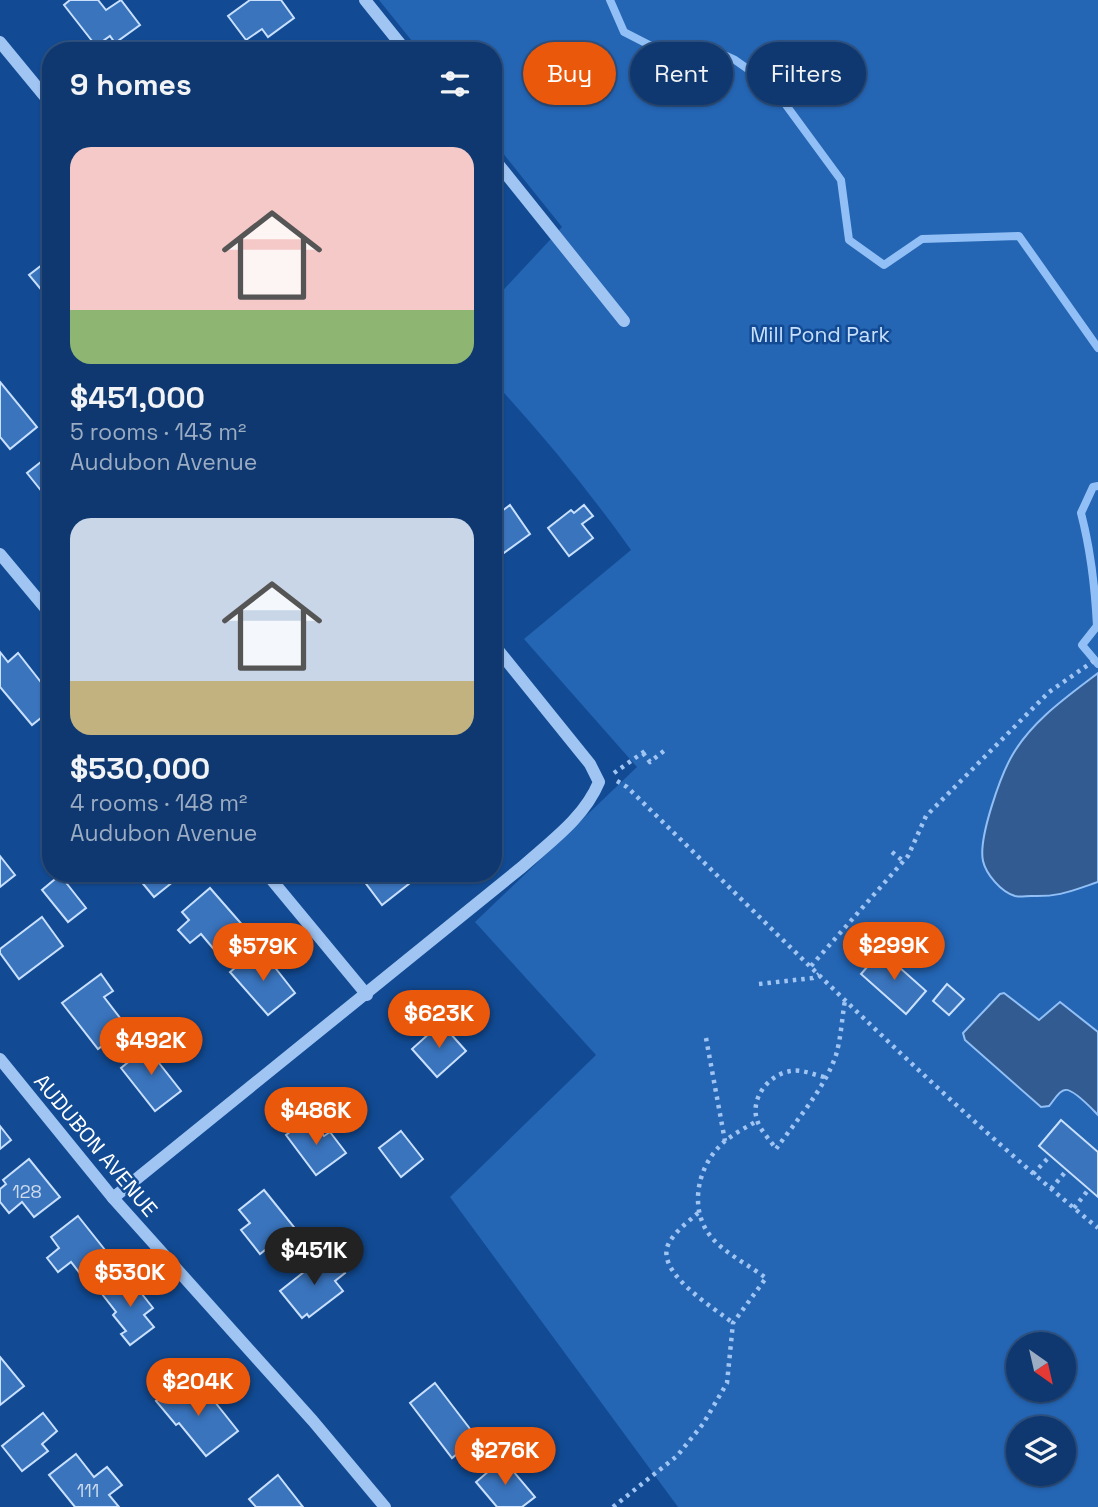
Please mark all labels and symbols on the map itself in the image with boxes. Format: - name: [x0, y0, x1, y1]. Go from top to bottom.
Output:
- park label: Mill Pond Park: [750, 321, 890, 348]
- pin: $299K: [845, 922, 943, 982]
- pin: $579K: [214, 923, 312, 983]
- pin: $623K: [390, 990, 488, 1050]
- pin: $492K: [102, 1018, 200, 1077]
- street label: AUDUBON AVENUE: [28, 1068, 164, 1222]
- pin: $486K: [267, 1088, 365, 1147]
- house number: 128: [12, 1180, 42, 1203]
- pin: $451K: [265, 1228, 363, 1287]
- pin: $530K: [81, 1250, 179, 1309]
- north arrow: [1006, 1332, 1076, 1402]
- pin: $204K: [149, 1358, 247, 1418]
- pin: $276K: [456, 1428, 554, 1487]
- house number: 111: [77, 1479, 99, 1502]

